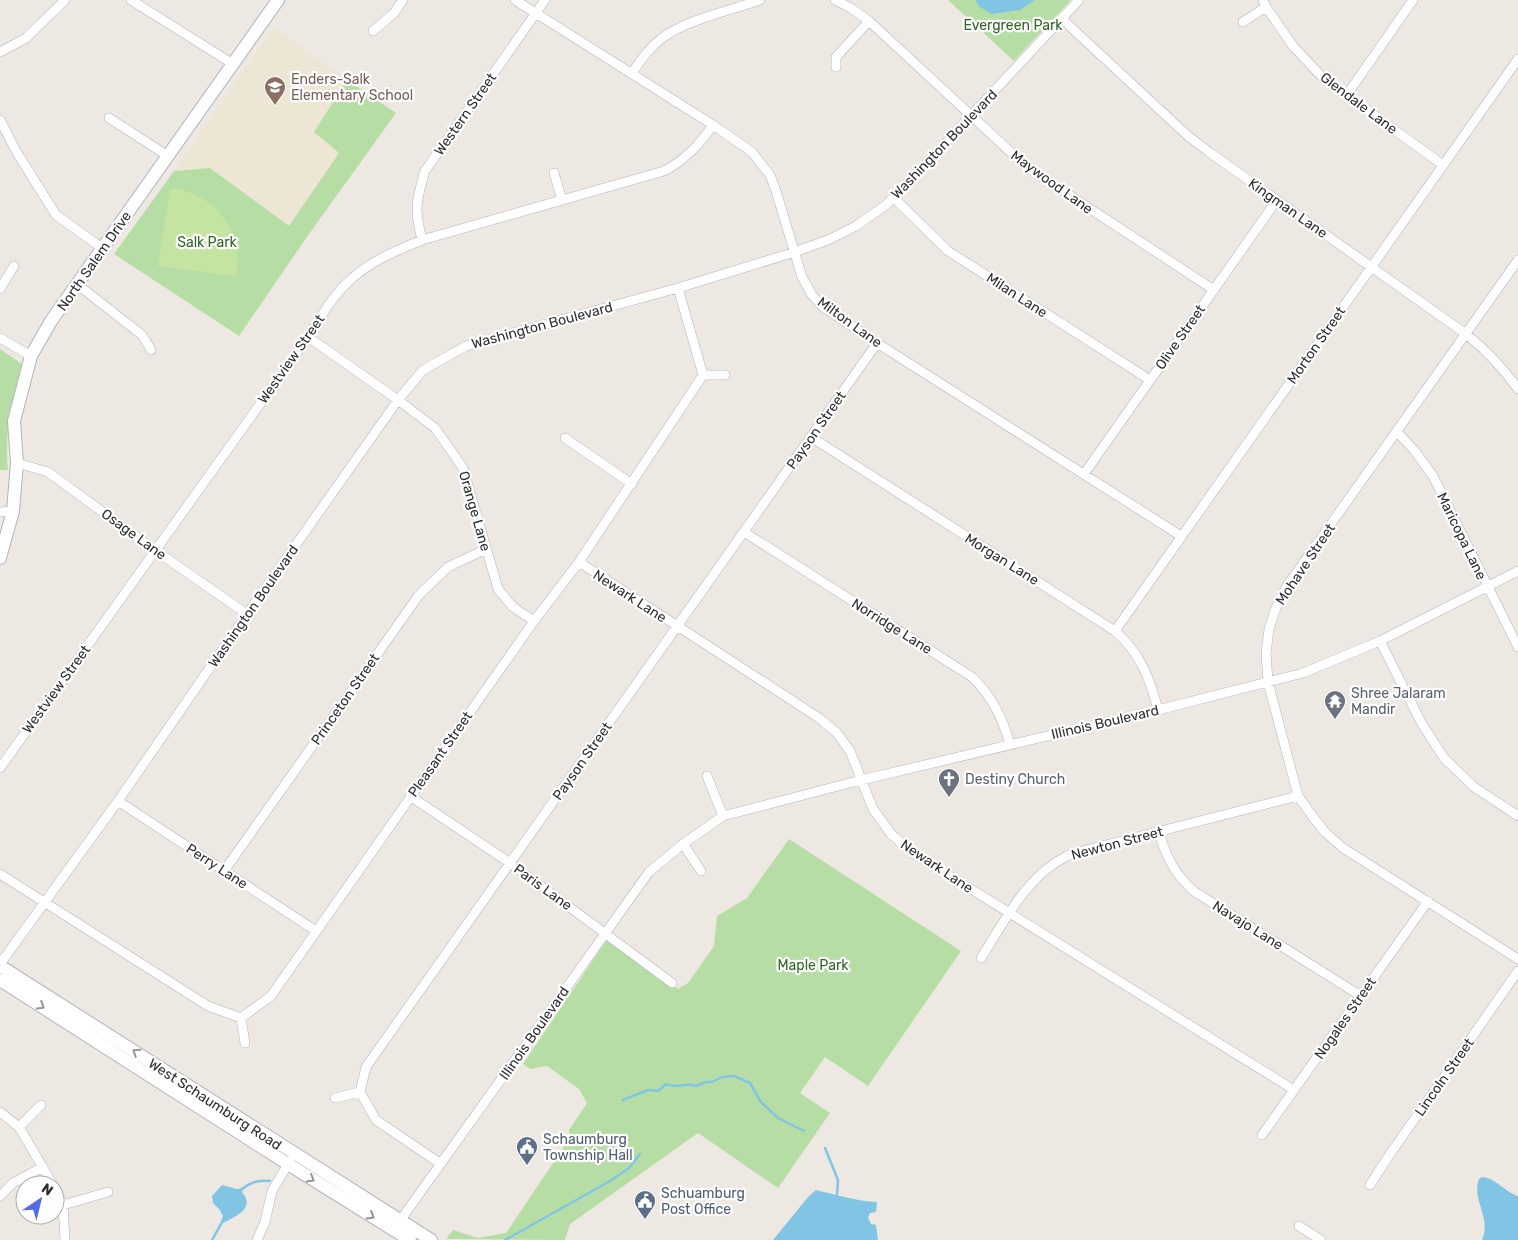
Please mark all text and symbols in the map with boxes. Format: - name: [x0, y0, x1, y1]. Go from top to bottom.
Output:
- park label: Evergreen Park: [963, 17, 1063, 34]
- street label: Western Street: [431, 69, 500, 159]
- street label: Glendale Lane: [1317, 69, 1401, 138]
- place label: Enders-Salk Elementary School: [291, 71, 413, 104]
- school or university icon: Enders-Salk Elementary School: [263, 75, 287, 106]
- street label: Washington Boulevard: [888, 86, 1001, 203]
- street label: Maywood Lane: [1007, 147, 1096, 218]
- street label: Kingman Lane: [1245, 175, 1331, 242]
- street label: North Salem Drive: [54, 208, 135, 314]
- park label: Salk Park: [177, 234, 238, 251]
- street label: Milan Lane: [983, 269, 1051, 322]
- street label: Milton Lane: [814, 293, 885, 351]
- street label: Washington Boulevard: [470, 298, 615, 353]
- street label: Olive Street: [1152, 301, 1209, 373]
- street label: Morton Street: [1284, 303, 1350, 387]
- street label: Westview Street: [254, 311, 329, 407]
- street label: Payson Street: [783, 388, 850, 473]
- street label: Orange Lane: [455, 469, 494, 553]
- street label: Maricopa Lane: [1433, 490, 1490, 583]
- street label: Osage Lane: [98, 505, 170, 564]
- street label: Mohave Street: [1272, 520, 1339, 608]
- street label: Morgan Lane: [962, 530, 1042, 589]
- street label: Washington Boulevard: [205, 542, 302, 671]
- street label: Newark Lane: [590, 566, 670, 626]
- street label: Norridge Lane: [848, 595, 935, 658]
- street label: Westview Street: [19, 641, 94, 737]
- street label: Princeton Street: [308, 650, 384, 748]
- place label: Shree Jalaram Mandir: [1351, 685, 1446, 718]
- temple icon: Shree Jalaram Mandir: [1323, 689, 1347, 720]
- street label: Illinois Boulevard: [1050, 702, 1161, 743]
- street label: Pleasant Street: [405, 708, 477, 800]
- street label: Payson Street: [549, 719, 616, 804]
- church icon: Destiny Church: [937, 767, 961, 798]
- place label: Destiny Church: [965, 771, 1065, 788]
- street label: Newton Street: [1069, 823, 1165, 864]
- street label: Newark Lane: [897, 836, 976, 897]
- street label: Perry Lane: [183, 840, 251, 893]
- street label: Paris Lane: [510, 861, 575, 914]
- street label: Navajo Lane: [1209, 897, 1286, 954]
- park label: Maple Park: [778, 957, 849, 974]
- street label: Nogales Street: [1311, 974, 1380, 1063]
- street label: Illinois Boulevard: [496, 983, 573, 1083]
- one-way arrow: [36, 1000, 45, 1010]
- street label: Lincoln Street: [1411, 1035, 1478, 1120]
- one-way arrow: [132, 1049, 141, 1059]
- street label: West Schaumburg Road: [145, 1055, 284, 1154]
- place label: Schaumburg Township Hall: [543, 1131, 633, 1164]
- public building icon: Schaumburg Township Hall: [515, 1135, 539, 1166]
- one-way arrow: [305, 1172, 314, 1182]
- north arrow: [15, 1175, 65, 1225]
- text: N: [38, 1180, 56, 1200]
- place label: Schuamburg Post Office: [661, 1185, 745, 1218]
- public building icon: Schuamburg Post Office: [633, 1189, 657, 1220]
- one-way arrow: [366, 1209, 375, 1219]

